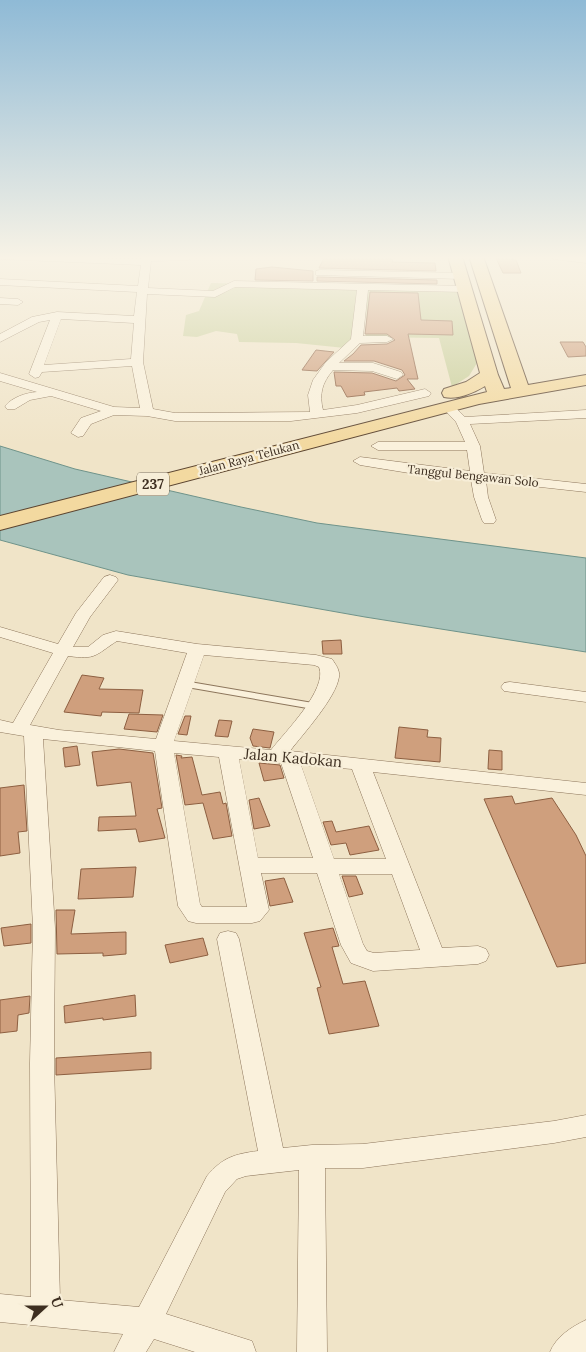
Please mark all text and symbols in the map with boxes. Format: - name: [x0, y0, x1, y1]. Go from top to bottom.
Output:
- street label: Jalan Raya Telukan: [196, 437, 301, 478]
- street label: Tanggul Bengawan Solo: [407, 461, 539, 490]
- road number: 237: [137, 472, 169, 496]
- street label: Jalan Kadokan: [242, 744, 343, 771]
- north arrow: [20, 1282, 70, 1332]
- text: U: [47, 1294, 68, 1311]

